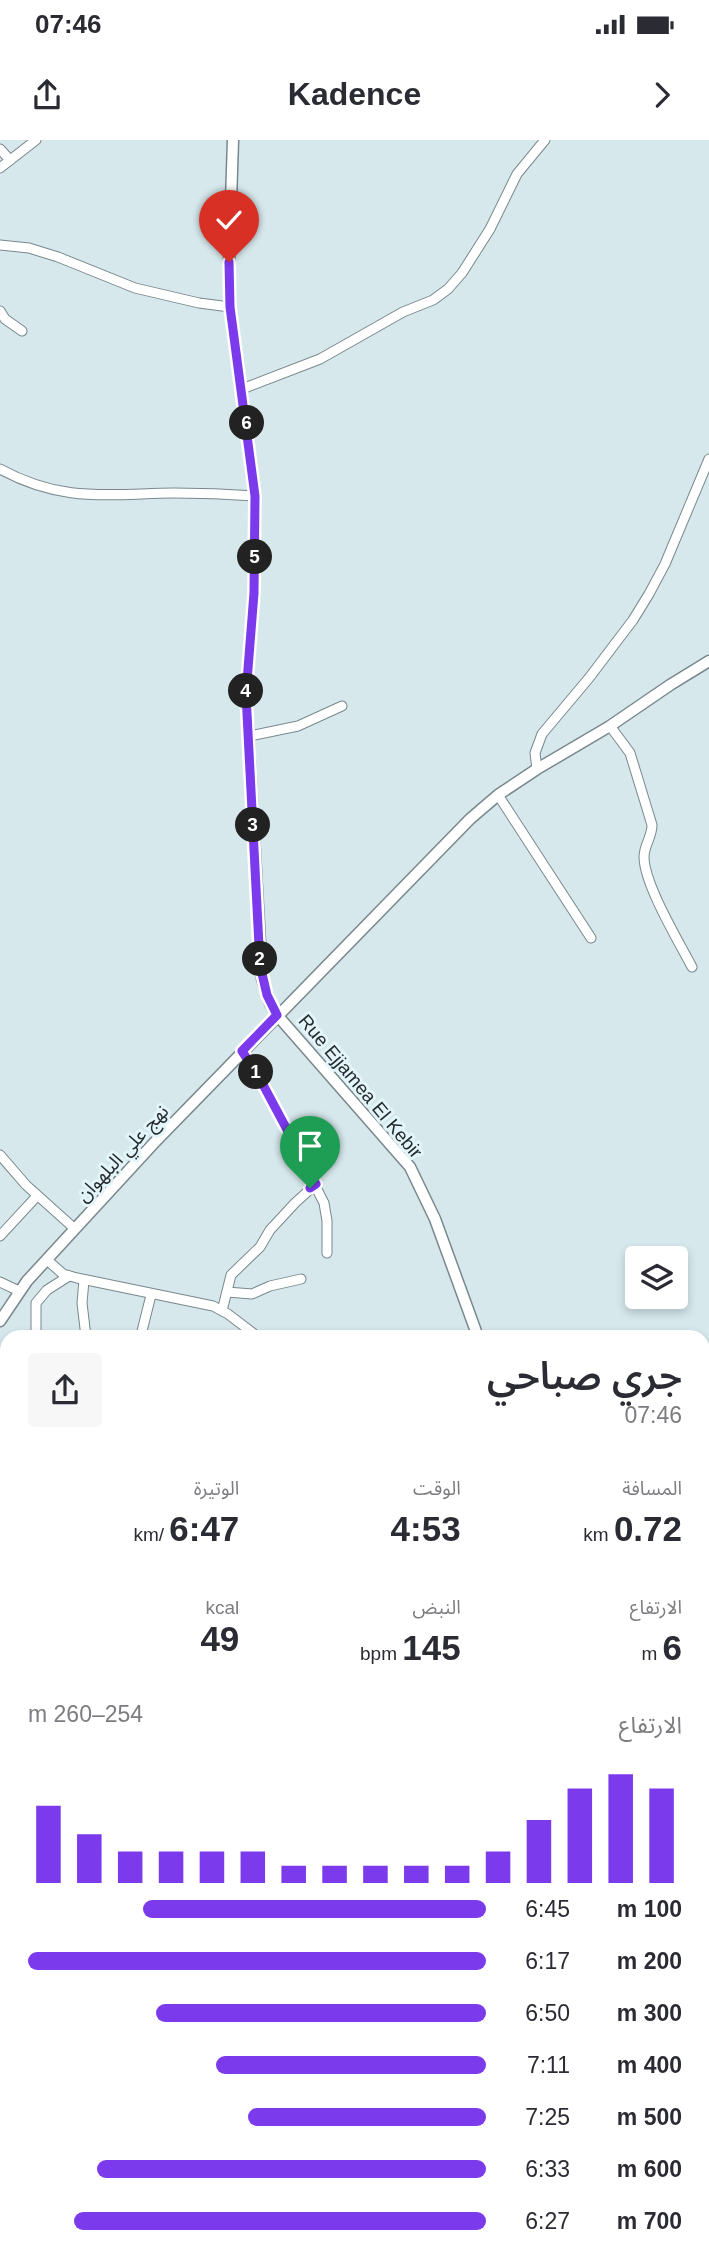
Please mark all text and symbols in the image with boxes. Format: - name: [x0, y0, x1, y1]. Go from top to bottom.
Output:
- text: 07:46: [35, 9, 102, 39]
- icon: share: [28, 76, 66, 114]
- text: Kadence: [288, 76, 421, 112]
- icon: forward: [643, 76, 681, 114]
- pin: [199, 190, 259, 262]
- icon: check: [210, 201, 248, 239]
- pin: 6: [230, 406, 264, 440]
- text: 6: [241, 412, 252, 433]
- pin: 5: [238, 540, 272, 574]
- text: 5: [249, 546, 260, 567]
- pin: 4: [229, 674, 264, 708]
- text: 4: [240, 680, 251, 701]
- pin: 3: [236, 808, 270, 842]
- text: 3: [247, 814, 258, 835]
- pin: 2: [243, 942, 278, 976]
- text: 2: [254, 948, 265, 969]
- street label: Rue Ejjamea El Kebir: [295, 1010, 427, 1163]
- pin: 1: [238, 1054, 274, 1090]
- text: 1: [250, 1061, 261, 1082]
- street label: نهج علي البلهوان: [72, 1101, 176, 1209]
- pin: [280, 1116, 340, 1188]
- icon: arrive: [291, 1127, 329, 1165]
- map controls: [625, 1246, 688, 1309]
- button: layers: [625, 1246, 688, 1309]
- button: share: [28, 1353, 102, 1427]
- text: جري صباحي: [487, 1355, 682, 1397]
- text: 07:46: [624, 1402, 682, 1428]
- text: الوتيرة: [194, 1478, 239, 1499]
- text: الوقت: [413, 1478, 461, 1499]
- text: المسافة: [622, 1478, 682, 1499]
- text: 6:47: [169, 1509, 239, 1548]
- text: 4:53: [391, 1509, 461, 1548]
- text: 0.72: [614, 1509, 682, 1548]
- text: /km: [133, 1524, 169, 1545]
- text: km: [583, 1524, 614, 1545]
- text: kcal: [206, 1597, 239, 1618]
- text: النبض: [412, 1597, 461, 1618]
- text: الارتفاع: [630, 1597, 682, 1618]
- text: 49: [200, 1619, 239, 1658]
- text: 145: [402, 1628, 461, 1667]
- text: 6: [663, 1628, 682, 1667]
- text: bpm: [360, 1643, 402, 1664]
- text: m: [641, 1643, 663, 1664]
- text: 254–260 m: [28, 1701, 143, 1727]
- text: الارتفاع: [619, 1712, 682, 1738]
- text: 6:45: [525, 1896, 570, 1922]
- text: 100 m: [617, 1896, 682, 1922]
- text: 6:17: [525, 1948, 570, 1974]
- text: 200 m: [617, 1948, 682, 1974]
- text: 6:50: [525, 2000, 570, 2026]
- text: 300 m: [617, 2000, 682, 2026]
- text: 7:11: [527, 2052, 570, 2078]
- text: 400 m: [617, 2052, 682, 2078]
- text: 7:25: [525, 2104, 570, 2130]
- text: 500 m: [617, 2104, 682, 2130]
- text: 6:33: [525, 2156, 570, 2182]
- text: 600 m: [617, 2156, 682, 2182]
- text: 6:27: [525, 2208, 570, 2234]
- text: 700 m: [617, 2208, 682, 2234]

